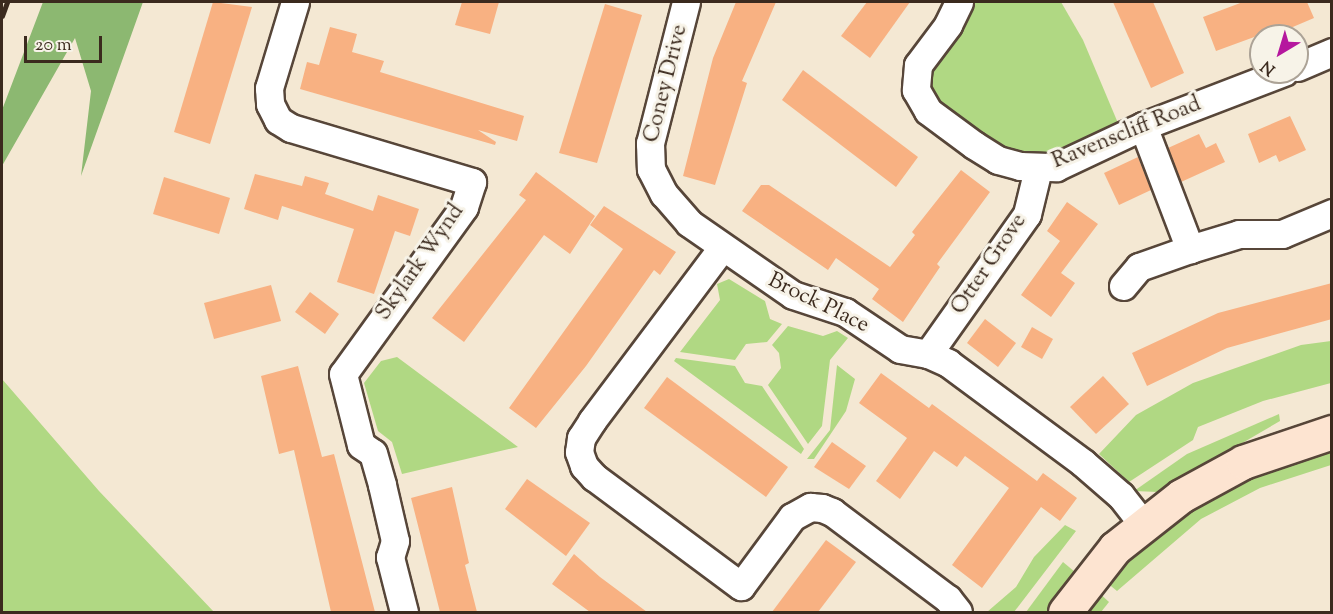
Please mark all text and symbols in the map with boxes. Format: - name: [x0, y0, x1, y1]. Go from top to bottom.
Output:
- street label: Coney Drive: [640, 22, 694, 146]
- scale bar: [27, 24, 105, 62]
- north arrow: [1249, 24, 1309, 84]
- text: 20 m: [35, 33, 72, 59]
- text: N: [1257, 54, 1281, 80]
- street label: Ravenscliff Road: [1049, 92, 1205, 176]
- street label: Skylark Wynd: [371, 200, 471, 326]
- street label: Otter Grove: [947, 210, 1033, 320]
- street label: Brock Place: [763, 268, 873, 340]

